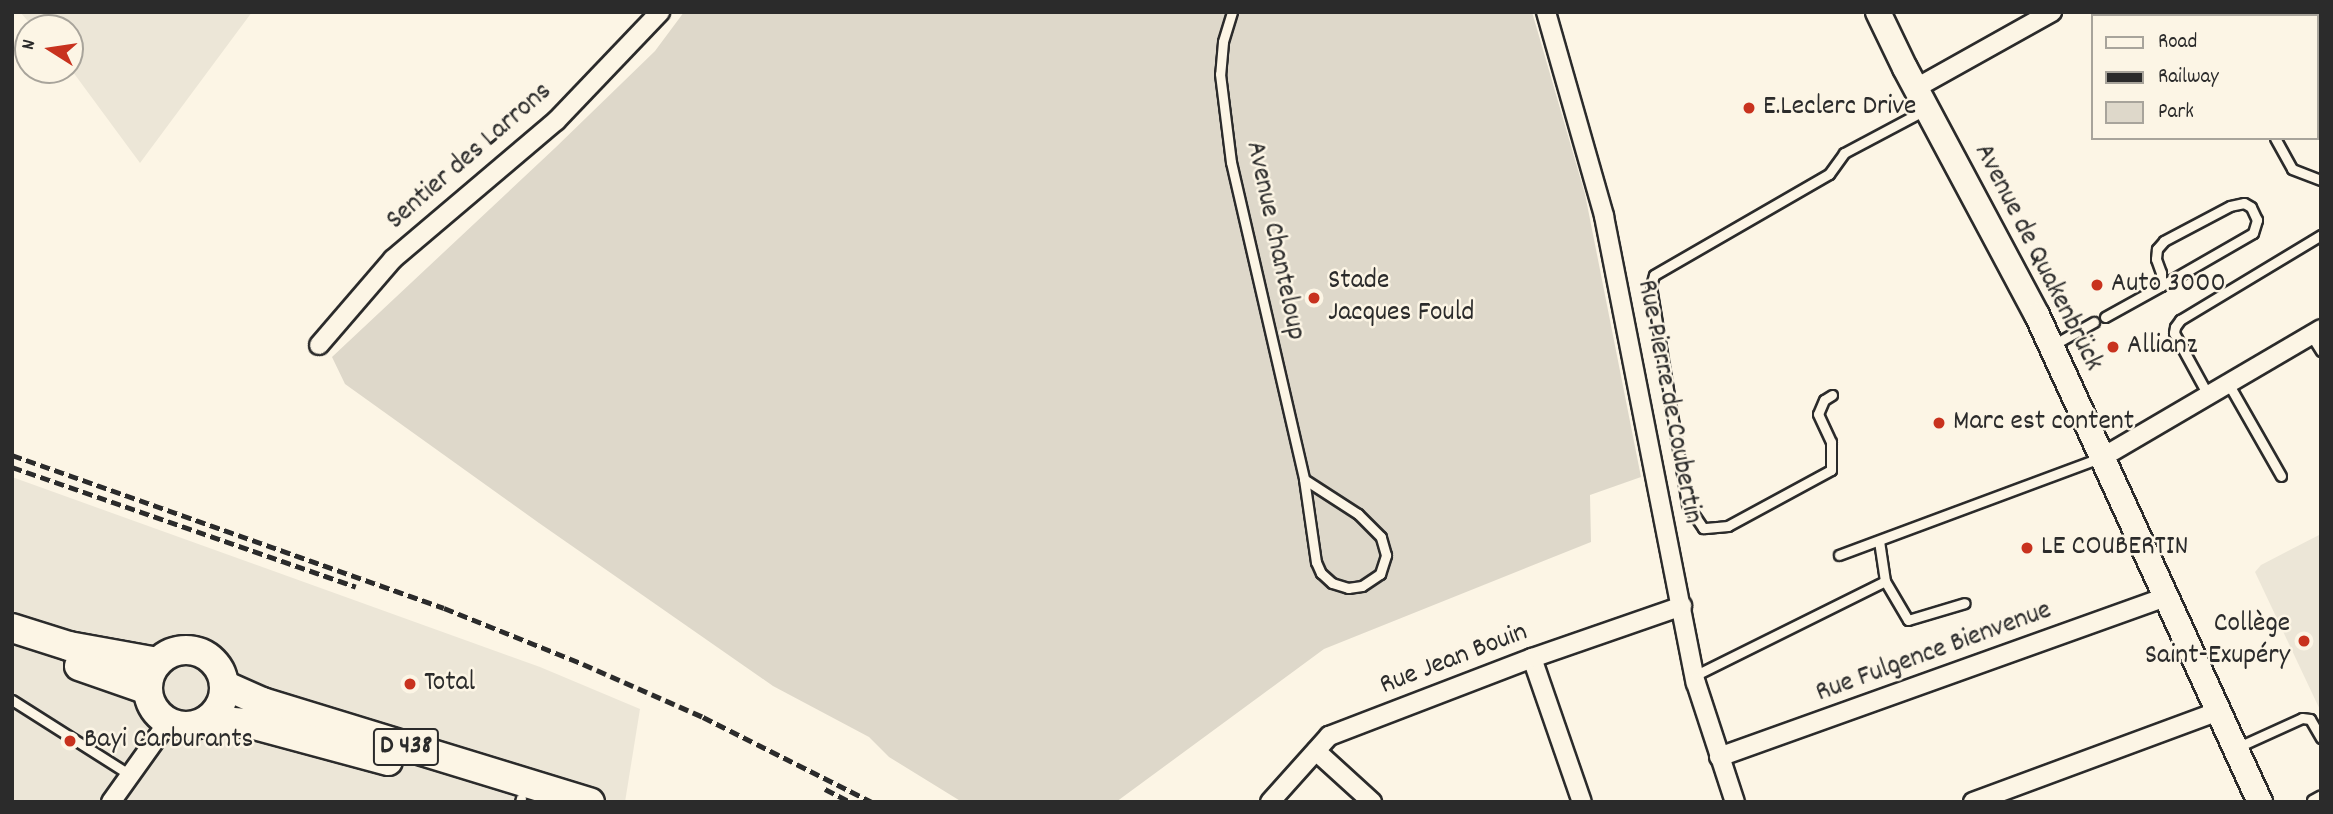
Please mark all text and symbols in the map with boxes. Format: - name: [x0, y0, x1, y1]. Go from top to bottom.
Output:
- north arrow: [14, 14, 84, 84]
- legend: [2092, 14, 2319, 140]
- text: Road: [2158, 28, 2197, 58]
- text: N: [16, 38, 44, 52]
- text: Railway: [2158, 63, 2219, 93]
- street label: Sentier des Larrons: [380, 76, 560, 238]
- place label: E.Leclerc Drive: [1763, 91, 1916, 125]
- text: Park: [2158, 98, 2194, 128]
- marker: E.Leclerc Drive: [1741, 100, 1757, 116]
- street label: Avenue Chanteloup: [1237, 138, 1311, 344]
- street label: Avenue de Quakenbrück: [1965, 139, 2109, 377]
- place label: Stade Jacques Fould: [1328, 265, 1474, 331]
- place label: Auto 3000: [2111, 268, 2226, 302]
- street label: Rue Pierre de Coubertin: [1628, 277, 1708, 527]
- marker: Auto 3000: [2089, 277, 2105, 293]
- marker: Stade Jacques Fould: [1306, 290, 1322, 306]
- place label: Allianz: [2127, 330, 2197, 364]
- marker: Allianz: [2105, 339, 2121, 355]
- place label: Marc est content: [1953, 406, 2134, 440]
- marker: Marc est content: [1931, 415, 1947, 431]
- place label: LE COUBERTIN: [2041, 531, 2188, 565]
- marker: LE COUBERTIN: [2019, 540, 2035, 556]
- street label: Rue Fulgence Bienvenue: [1812, 595, 2056, 711]
- place label: Collège Saint-Exupéry: [2145, 608, 2290, 674]
- street label: Rue Jean Bouin: [1375, 616, 1533, 704]
- marker: Collège Saint-Exupéry: [2296, 633, 2312, 649]
- place label: Total: [424, 667, 475, 701]
- marker: Total: [402, 676, 418, 692]
- place label: Bayi Carburants: [84, 724, 253, 758]
- road number: D 438: [373, 724, 439, 769]
- marker: Bayi Carburants: [62, 733, 78, 749]

